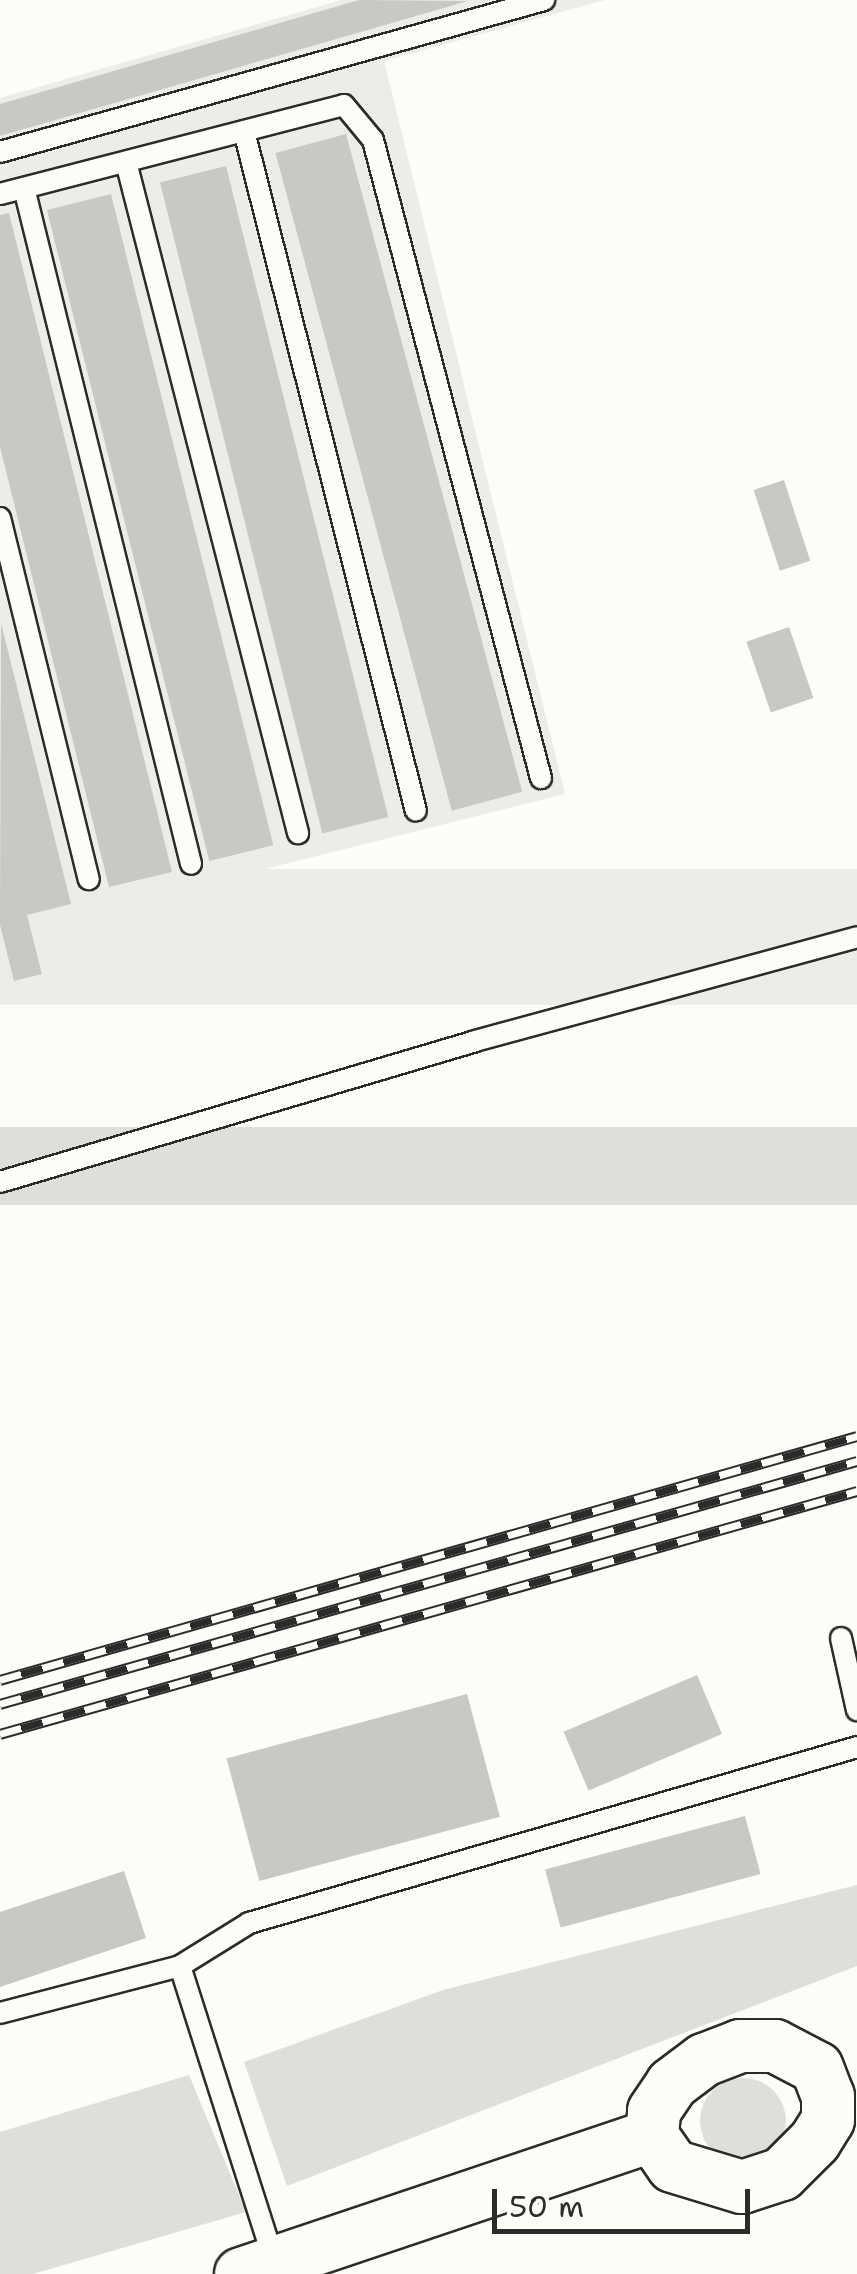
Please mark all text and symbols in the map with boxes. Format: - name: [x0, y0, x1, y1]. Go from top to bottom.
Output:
- scale bar: [497, 2169, 754, 2231]
- text: 50 m: [509, 2186, 584, 2227]

